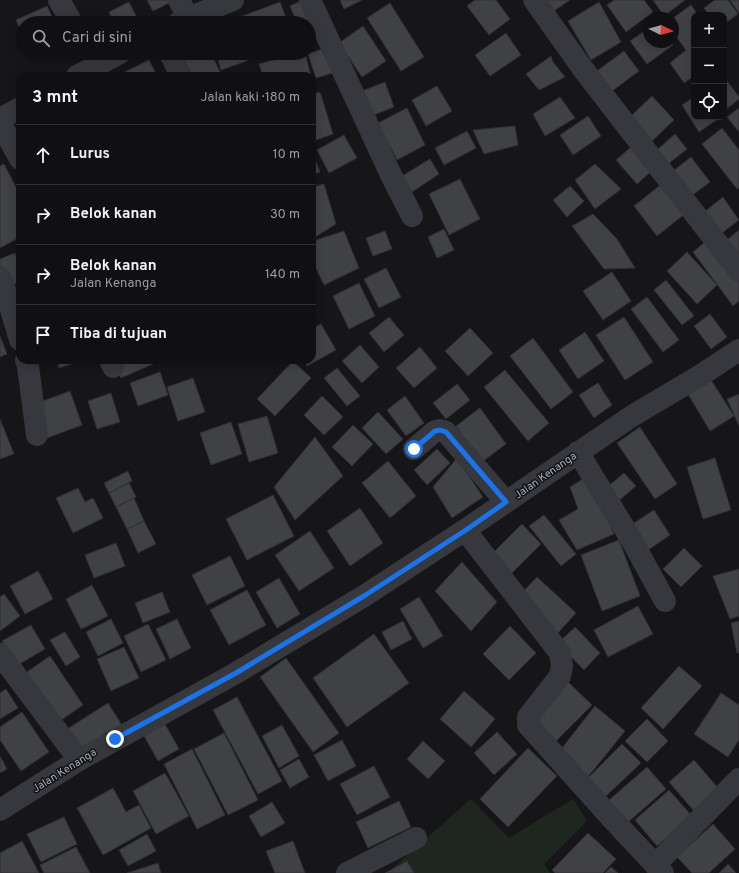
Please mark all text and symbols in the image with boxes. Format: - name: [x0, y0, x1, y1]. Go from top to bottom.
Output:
- north arrow: [643, 12, 679, 48]
- map controls: [691, 12, 727, 120]
- button: +: [691, 12, 727, 48]
- search box: [16, 16, 316, 60]
- icon: search: [30, 27, 52, 49]
- text: Cari di sini: [62, 29, 132, 48]
- button: −: [691, 48, 727, 84]
- button: locate: [691, 84, 727, 120]
- text: 3 mnt: [32, 87, 78, 109]
- text: Jalan kaki · 180 m: [200, 90, 300, 106]
- icon: ahead: [32, 144, 54, 166]
- text: Lurus: [70, 145, 110, 164]
- text: 10 m: [273, 147, 300, 163]
- icon: right: [32, 204, 54, 226]
- text: Belok kanan: [70, 205, 157, 224]
- text: 30 m: [270, 207, 300, 223]
- text: Belok kanan: [70, 257, 157, 276]
- icon: right: [32, 264, 54, 286]
- text: 140 m: [265, 267, 300, 283]
- text: Jalan Kenanga: [70, 276, 156, 292]
- icon: arrive: [32, 324, 54, 346]
- text: Tiba di tujuan: [70, 325, 167, 344]
- route start: [405, 440, 423, 458]
- street label: Jalan Kenanga: [512, 449, 580, 502]
- route end: [106, 730, 124, 748]
- street label: Jalan Kenanga: [30, 745, 99, 796]

